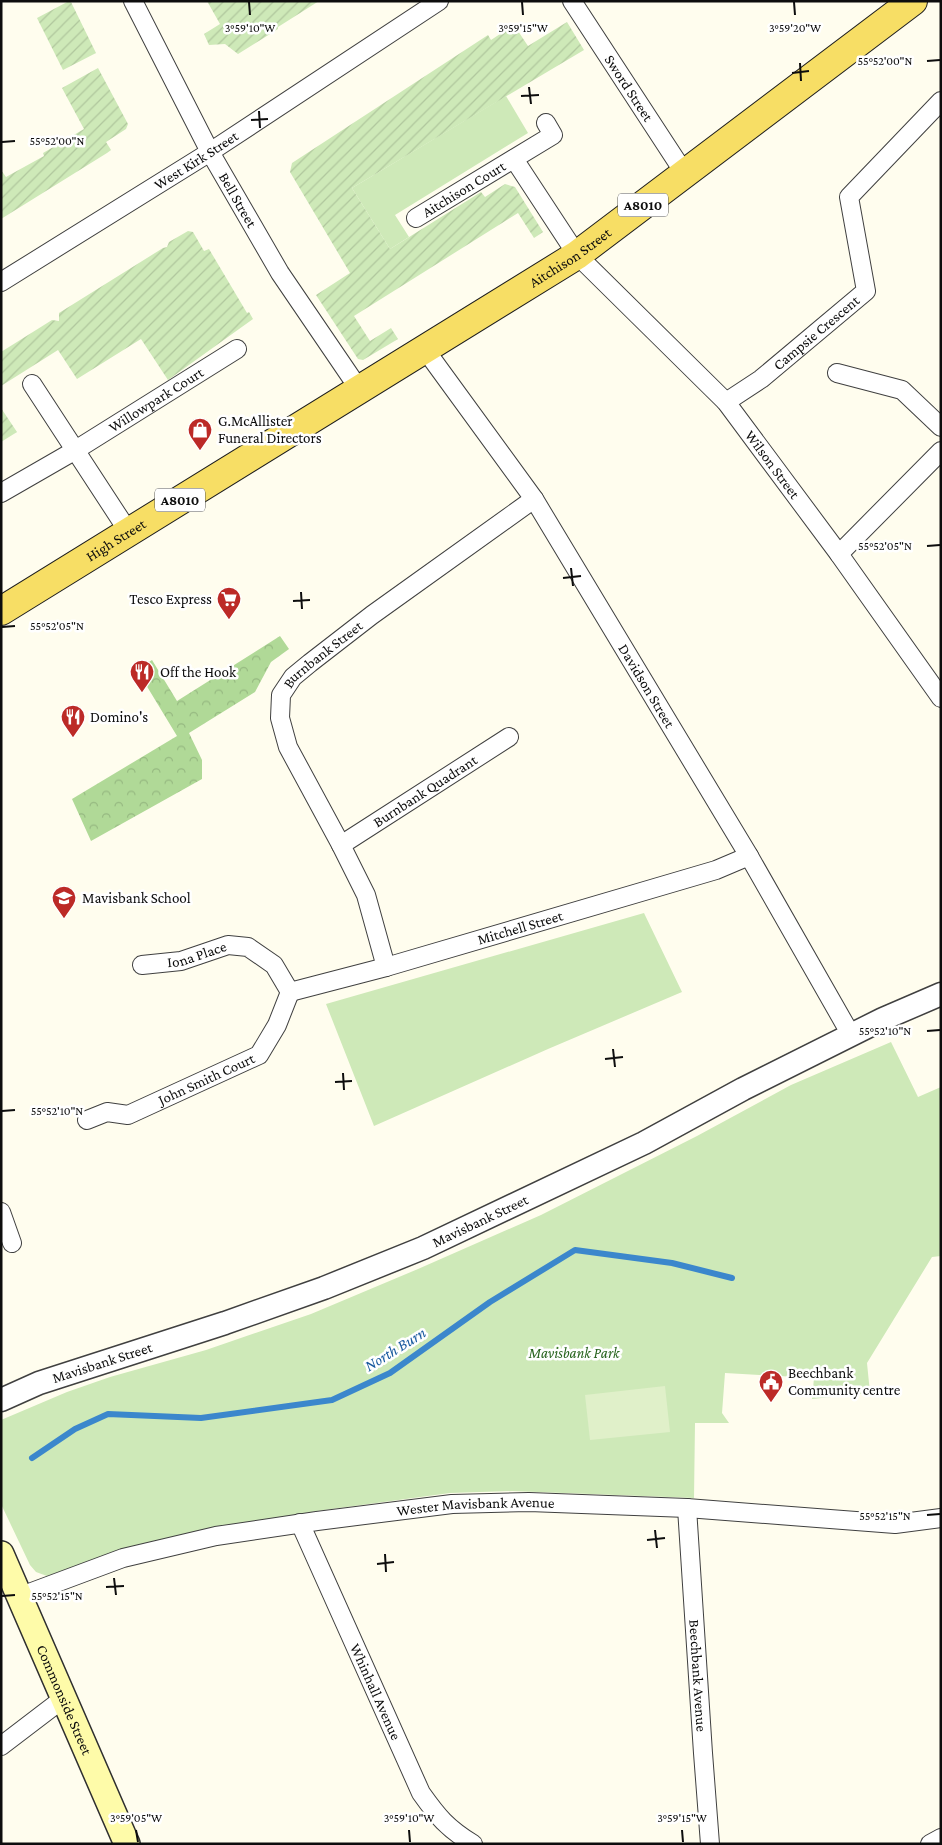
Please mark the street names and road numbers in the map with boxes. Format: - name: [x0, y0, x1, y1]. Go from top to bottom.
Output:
- street label: Sword Street: [601, 52, 657, 125]
- street label: West Kirk Street: [151, 127, 242, 193]
- street label: Aitchison Court: [419, 157, 509, 220]
- street label: Bell Street: [216, 170, 260, 231]
- road number: A8010: [618, 194, 668, 216]
- street label: Aitchison Street: [526, 224, 615, 291]
- street label: Campsie Crescent: [770, 292, 863, 373]
- street label: Willowpark Court: [106, 364, 207, 435]
- street label: Wilson Street: [742, 427, 804, 503]
- road number: A8010: [155, 488, 205, 512]
- street label: High Street: [83, 515, 149, 564]
- street label: Burnbank Street: [280, 617, 366, 691]
- street label: Davidson Street: [615, 641, 678, 732]
- street label: Burnbank Quadrant: [370, 751, 481, 830]
- street label: Mitchell Street: [476, 907, 566, 948]
- street label: Iona Place: [167, 938, 229, 970]
- street label: John Smith Court: [154, 1050, 258, 1110]
- street label: Mavisbank Street: [430, 1191, 531, 1250]
- street label: Mavisbank Street: [50, 1339, 155, 1386]
- street label: Wester Mavisbank Avenue: [396, 1494, 555, 1519]
- street label: Beechbank Avenue: [686, 1619, 710, 1733]
- street label: Whinhall Avenue: [347, 1641, 404, 1743]
- street label: Commonside Street: [33, 1642, 96, 1758]

